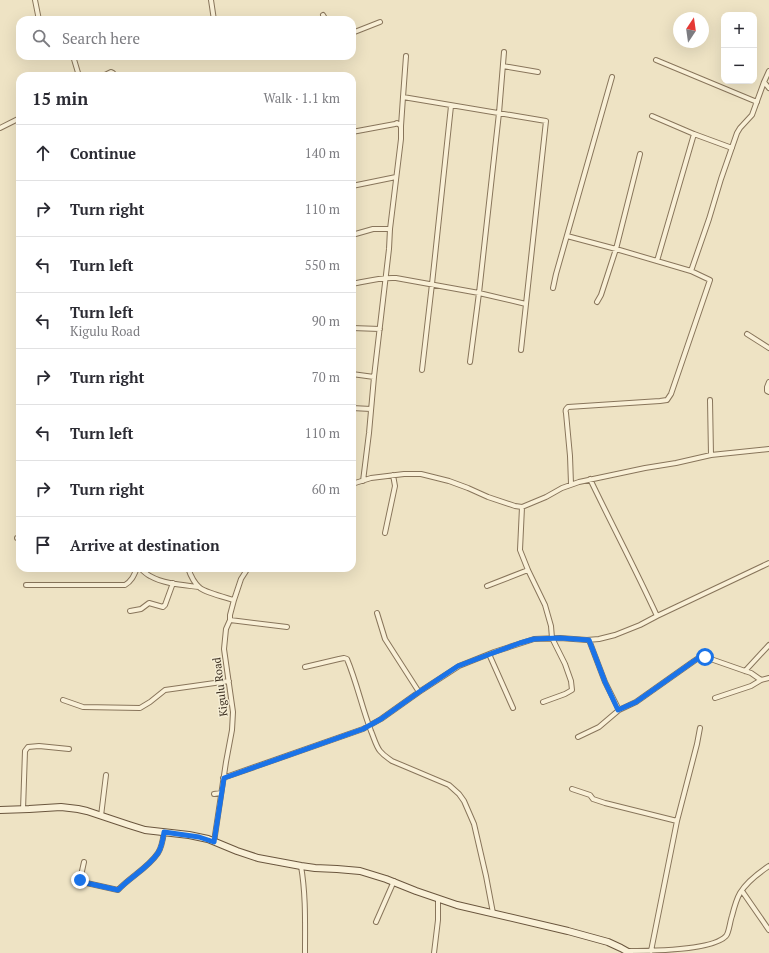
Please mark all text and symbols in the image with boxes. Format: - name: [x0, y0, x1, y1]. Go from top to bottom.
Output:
- north arrow: [673, 12, 709, 48]
- map controls: [721, 12, 757, 84]
- button: +: [721, 12, 757, 48]
- search box: [16, 16, 356, 60]
- icon: search: [30, 27, 52, 49]
- text: Search here: [62, 28, 140, 48]
- button: −: [721, 48, 757, 84]
- text: 15 min: [32, 87, 88, 110]
- text: Walk · 1.1 km: [264, 89, 340, 107]
- icon: ahead: [32, 142, 54, 164]
- text: Continue: [70, 143, 136, 163]
- text: 140 m: [305, 144, 340, 162]
- icon: right: [32, 198, 54, 220]
- text: Turn right: [70, 199, 145, 219]
- text: 110 m: [305, 200, 340, 218]
- icon: left: [32, 254, 54, 276]
- text: Turn left: [70, 255, 134, 275]
- text: 550 m: [305, 256, 340, 274]
- text: Turn left: [70, 302, 134, 322]
- icon: left: [32, 310, 54, 332]
- text: 90 m: [312, 312, 340, 330]
- text: Kigulu Road: [70, 322, 140, 340]
- icon: right: [32, 366, 54, 388]
- text: Turn right: [70, 367, 145, 387]
- text: 70 m: [312, 368, 340, 386]
- icon: left: [32, 422, 54, 444]
- text: Turn left: [70, 423, 134, 443]
- text: 110 m: [305, 424, 340, 442]
- icon: right: [32, 478, 54, 500]
- text: Turn right: [70, 479, 145, 499]
- text: 60 m: [312, 480, 340, 498]
- icon: arrive: [32, 534, 54, 556]
- text: Arrive at destination: [70, 535, 220, 555]
- route start: [696, 648, 714, 666]
- street label: Kigulu Road: [209, 657, 231, 717]
- route end: [71, 871, 89, 889]

